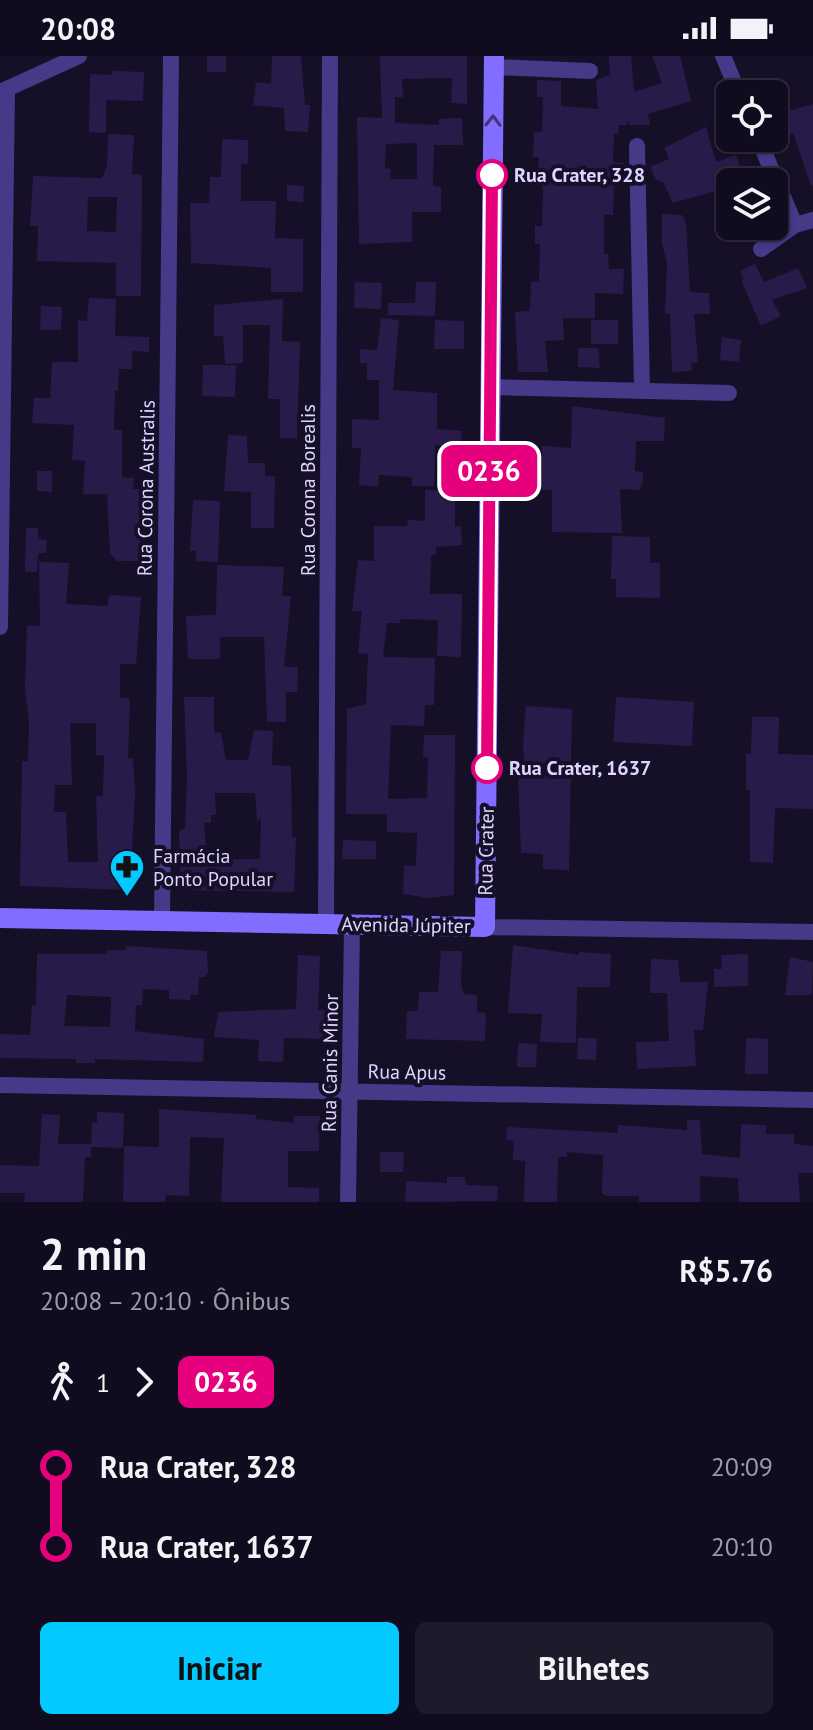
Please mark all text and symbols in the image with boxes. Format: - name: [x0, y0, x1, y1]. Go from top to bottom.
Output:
- text: 20:08: [40, 9, 116, 48]
- map controls: [716, 80, 788, 240]
- button: locate: [716, 80, 788, 152]
- one-way arrow: [484, 114, 502, 127]
- marker: Rua Crater, 328: [477, 160, 507, 190]
- place label: Rua Crater, 328: [514, 162, 645, 188]
- button: layers: [716, 168, 788, 240]
- street label: Rua Corona Australis: [131, 400, 161, 576]
- street label: Rua Corona Borealis: [295, 404, 321, 576]
- line badge: 0236: [433, 445, 545, 497]
- text: 0236: [457, 452, 521, 489]
- marker: Rua Crater, 1637: [472, 753, 502, 783]
- place label: Rua Crater, 1637: [509, 755, 651, 781]
- street label: Rua Crater: [472, 806, 500, 896]
- place label: Farmácia Ponto Popular: [153, 843, 273, 892]
- pharmacy icon: Farmácia Ponto Popular: [108, 848, 146, 898]
- street label: Avenida Júpiter: [341, 911, 471, 939]
- street label: Rua Canis Minor: [316, 993, 344, 1132]
- street label: Rua Apus: [367, 1058, 447, 1086]
- text: 2 min: [40, 1225, 147, 1282]
- text: R$5.76: [680, 1251, 773, 1290]
- text: 20:08 – 20:10 · Ônibus: [40, 1284, 290, 1317]
- icon: walk: [40, 1360, 84, 1404]
- icon: forward: [122, 1360, 166, 1404]
- text: 0236: [194, 1363, 258, 1400]
- text: 1: [96, 1366, 110, 1399]
- text: Rua Crater, 328: [100, 1447, 297, 1486]
- text: 20:09: [711, 1450, 773, 1483]
- text: Rua Crater, 1637: [100, 1527, 314, 1566]
- text: 20:10: [711, 1530, 773, 1563]
- button: Iniciar: [40, 1622, 399, 1714]
- button: Bilhetes: [415, 1622, 773, 1714]

